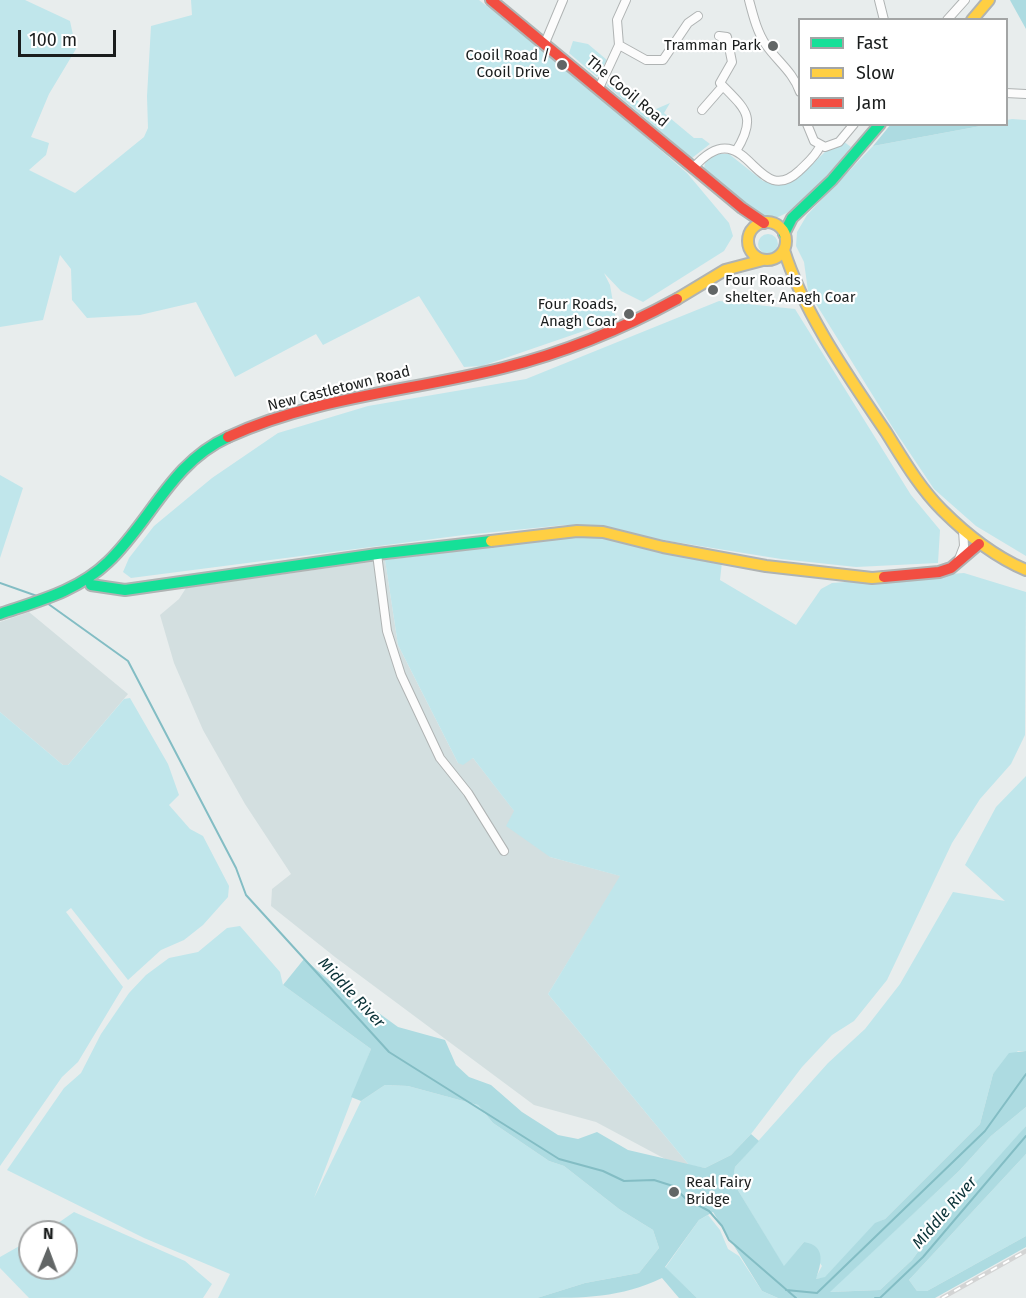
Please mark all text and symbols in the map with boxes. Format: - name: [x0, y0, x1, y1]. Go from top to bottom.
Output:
- scale bar: [21, 18, 118, 56]
- legend: [798, 18, 1008, 126]
- text: 100 m: [29, 29, 77, 51]
- text: Fast: [856, 32, 888, 54]
- place label: Tramman Park: [664, 37, 761, 55]
- marker: Tramman Park: [766, 39, 780, 53]
- place label: Cooil Road / Cooil Drive: [465, 47, 550, 82]
- street label: The Cooil Road: [582, 52, 672, 132]
- marker: Cooil Road / Cooil Drive: [555, 58, 569, 72]
- text: Slow: [856, 62, 894, 84]
- text: Jam: [856, 92, 887, 114]
- place label: Four Roads shelter, Anagh Coar: [725, 272, 856, 307]
- marker: Four Roads shelter, Anagh Coar: [706, 283, 720, 297]
- place label: Four Roads, Anagh Coar: [538, 296, 617, 331]
- marker: Four Roads, Anagh Coar: [622, 307, 636, 321]
- street label: New Castletown Road: [266, 363, 412, 415]
- water label: Middle River: [314, 954, 388, 1032]
- water label: Middle River: [909, 1173, 981, 1253]
- place label: Real Fairy Bridge: [686, 1174, 751, 1209]
- marker: Real Fairy Bridge: [667, 1185, 681, 1199]
- north arrow: [18, 1220, 78, 1280]
- text: N: [43, 1224, 54, 1243]

